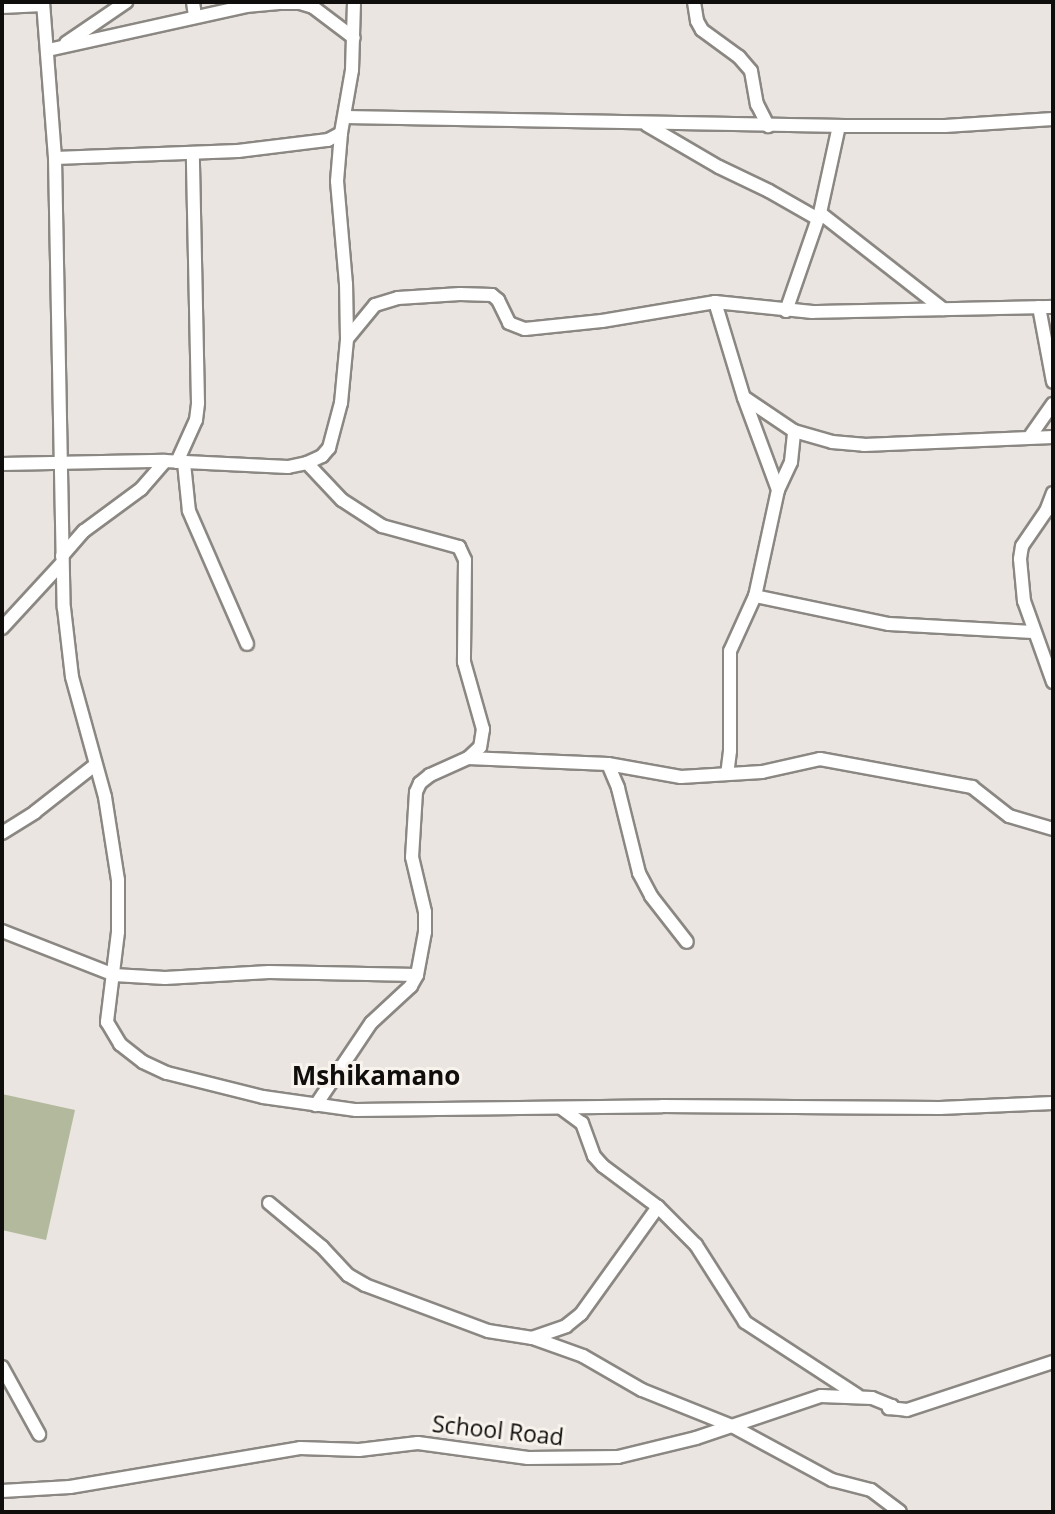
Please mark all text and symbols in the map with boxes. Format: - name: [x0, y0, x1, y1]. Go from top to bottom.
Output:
- district label: Mshikamano: [292, 1060, 460, 1092]
- street label: School Road: [431, 1409, 565, 1451]

